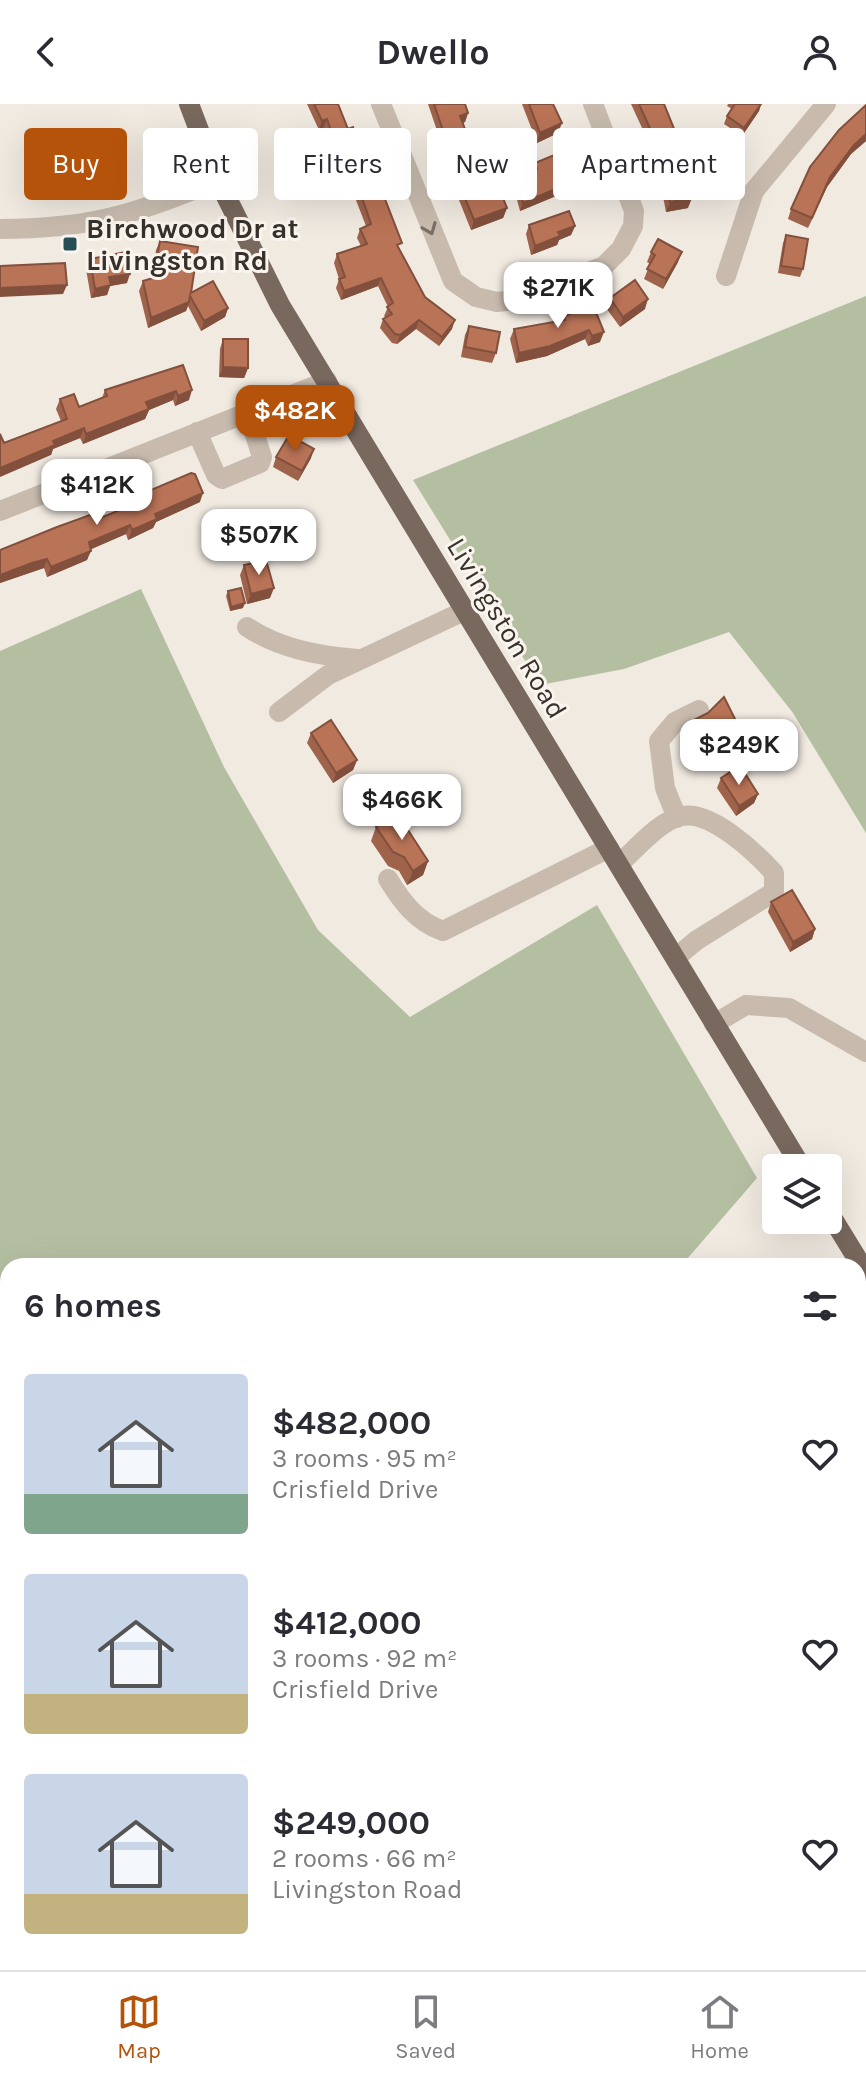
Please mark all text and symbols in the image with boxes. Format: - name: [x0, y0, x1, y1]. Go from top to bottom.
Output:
- icon: back: [24, 30, 68, 74]
- icon: person: [798, 30, 842, 74]
- text: Dwello: [376, 31, 490, 73]
- chip: Buy: [24, 128, 127, 200]
- chip: Rent: [143, 128, 258, 200]
- chip: Filters: [274, 128, 411, 200]
- chip: New: [427, 128, 537, 200]
- chip: Apartment: [553, 128, 745, 200]
- place label: Birchwood Dr at Livingston Rd: [86, 212, 299, 277]
- one-way arrow: [420, 221, 437, 235]
- marker: Birchwood Dr at Livingston Rd: [61, 235, 79, 253]
- pin: $271K: [502, 262, 614, 330]
- text: $271K: [522, 272, 594, 303]
- pin: $482K: [239, 385, 351, 453]
- text: $482K: [254, 395, 336, 426]
- pin: $412K: [41, 459, 153, 527]
- text: $412K: [59, 469, 135, 500]
- pin: $507K: [203, 509, 315, 577]
- text: $507K: [219, 519, 299, 550]
- street label: Livingston Road: [440, 532, 574, 724]
- pin: $249K: [683, 719, 795, 787]
- text: $249K: [698, 729, 780, 760]
- pin: $466K: [346, 774, 458, 842]
- text: $466K: [361, 784, 443, 815]
- map controls: [762, 1154, 842, 1234]
- button: layers: [762, 1154, 842, 1234]
- icon: filters: [798, 1284, 842, 1328]
- text: 6 homes: [24, 1286, 162, 1326]
- text: $482,000: [272, 1403, 431, 1443]
- icon: home: [88, 1406, 184, 1502]
- icon: heart: [798, 1432, 842, 1476]
- text: 3 rooms · 95 m²: [272, 1443, 457, 1474]
- text: Crisfield Drive: [272, 1474, 438, 1505]
- text: $412,000: [272, 1603, 421, 1643]
- icon: home: [88, 1606, 184, 1702]
- icon: heart: [798, 1632, 842, 1676]
- text: 3 rooms · 92 m²: [272, 1643, 457, 1674]
- text: Crisfield Drive: [272, 1674, 438, 1705]
- text: $249,000: [272, 1803, 430, 1843]
- icon: home: [88, 1806, 184, 1902]
- icon: heart: [798, 1832, 842, 1876]
- text: 2 rooms · 66 m²: [272, 1843, 457, 1874]
- text: Livingston Road: [272, 1874, 462, 1905]
- tab: Map: [117, 1990, 161, 2064]
- tab: Saved: [395, 1990, 456, 2064]
- tab: Home: [690, 1990, 749, 2064]

